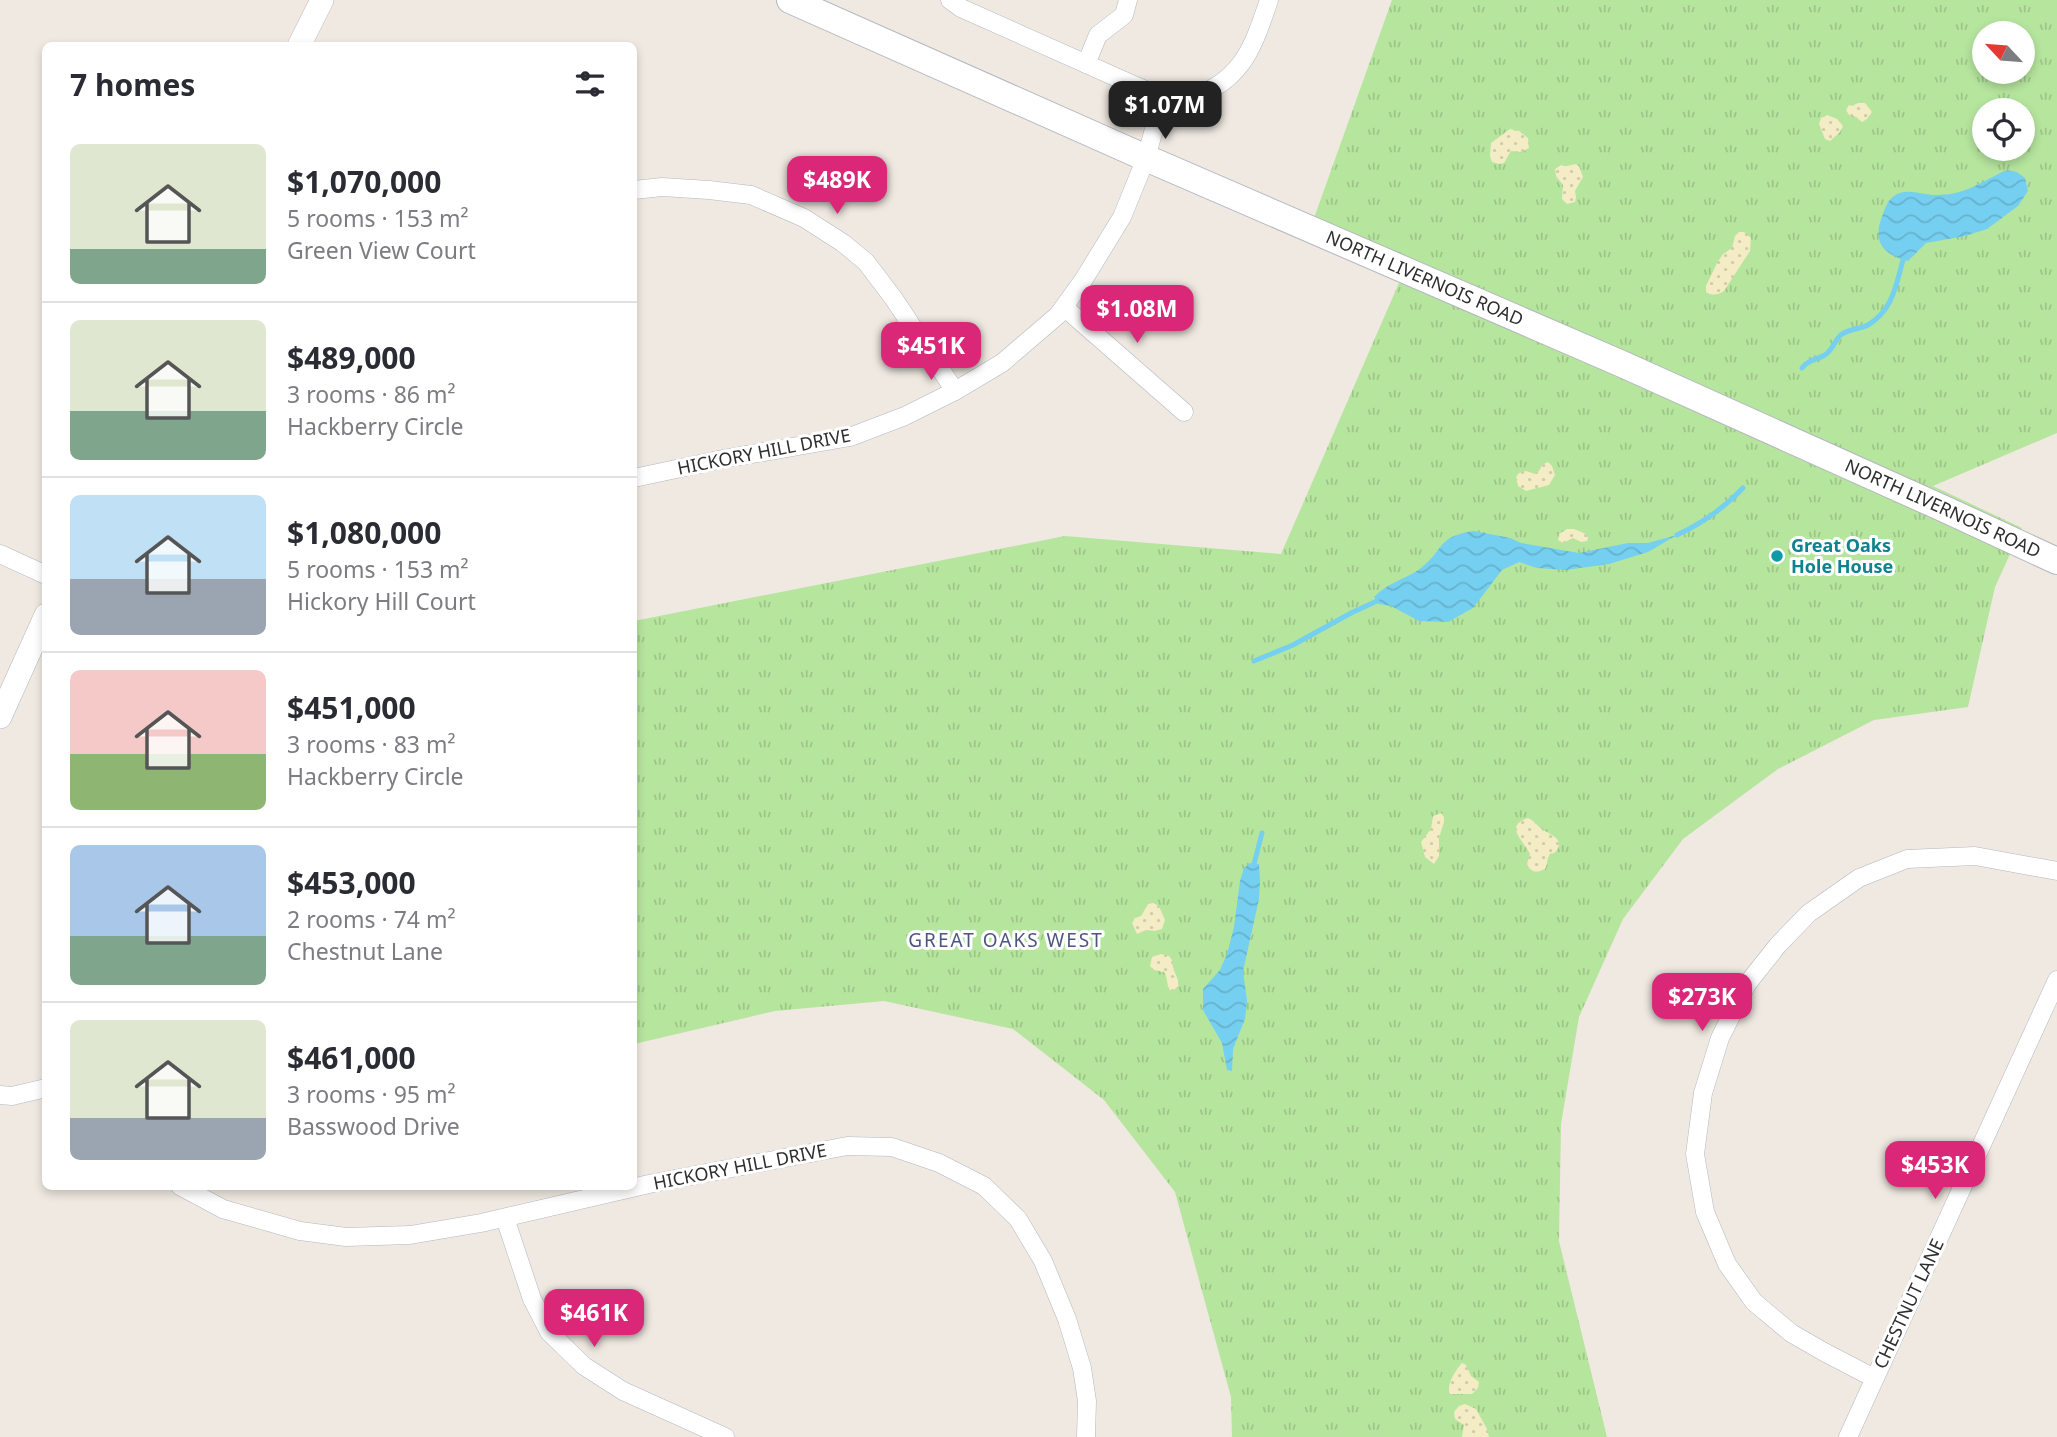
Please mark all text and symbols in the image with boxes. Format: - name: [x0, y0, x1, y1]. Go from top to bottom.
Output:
- north arrow: [1972, 21, 2035, 84]
- map controls: [1972, 21, 2035, 161]
- text: 7 homes: [70, 64, 195, 105]
- icon: filters: [571, 65, 609, 103]
- pin: $1.07M: [1108, 82, 1222, 141]
- text: $1.07M: [1125, 88, 1205, 120]
- button: locate: [1972, 98, 2035, 161]
- pin: $489K: [788, 156, 886, 216]
- text: $1,070,000: [287, 161, 441, 202]
- text: $489K: [803, 163, 871, 195]
- icon: home: [126, 172, 210, 256]
- text: 5 rooms · 153 m²: [287, 202, 469, 234]
- street label: NORTH LIVERNOIS ROAD: [1323, 224, 1527, 331]
- text: Green View Court: [287, 234, 476, 266]
- pin: $1.08M: [1080, 286, 1194, 345]
- text: $1.08M: [1097, 292, 1177, 324]
- pin: $451K: [882, 322, 980, 382]
- text: $451K: [897, 329, 965, 361]
- text: $489,000: [287, 337, 416, 378]
- icon: home: [126, 348, 210, 432]
- text: 3 rooms · 86 m²: [287, 378, 456, 410]
- text: Hackberry Circle: [287, 410, 464, 442]
- street label: HICKORY HILL DRIVE: [675, 422, 852, 480]
- street label: NORTH LIVERNOIS ROAD: [1841, 453, 2045, 563]
- text: $1,080,000: [287, 512, 441, 553]
- icon: home: [126, 523, 210, 607]
- place label: Great Oaks Hole House: [1791, 533, 1893, 578]
- marker: Great Oaks Hole House: [1769, 548, 1785, 564]
- text: 5 rooms · 153 m²: [287, 553, 469, 585]
- text: Hickory Hill Court: [287, 585, 476, 617]
- text: $451,000: [287, 687, 416, 728]
- icon: home: [126, 698, 210, 782]
- text: 3 rooms · 83 m²: [287, 728, 456, 760]
- text: Hackberry Circle: [287, 760, 464, 792]
- text: $453,000: [287, 862, 416, 903]
- icon: home: [126, 873, 210, 957]
- text: 2 rooms · 74 m²: [287, 903, 456, 935]
- district label: GREAT OAKS WEST: [908, 927, 1104, 953]
- text: Chestnut Lane: [287, 935, 443, 967]
- pin: $273K: [1653, 974, 1751, 1033]
- text: $273K: [1668, 980, 1736, 1012]
- text: $461,000: [287, 1037, 416, 1078]
- icon: home: [126, 1048, 210, 1132]
- text: 3 rooms · 95 m²: [287, 1078, 456, 1110]
- text: Basswood Drive: [287, 1110, 460, 1142]
- street label: HICKORY HILL DRIVE: [651, 1137, 828, 1195]
- pin: $453K: [1886, 1142, 1984, 1201]
- text: $453K: [1901, 1148, 1969, 1180]
- street label: CHESTNUT LANE: [1867, 1235, 1949, 1372]
- pin: $461K: [545, 1290, 643, 1349]
- text: $461K: [560, 1296, 628, 1328]

